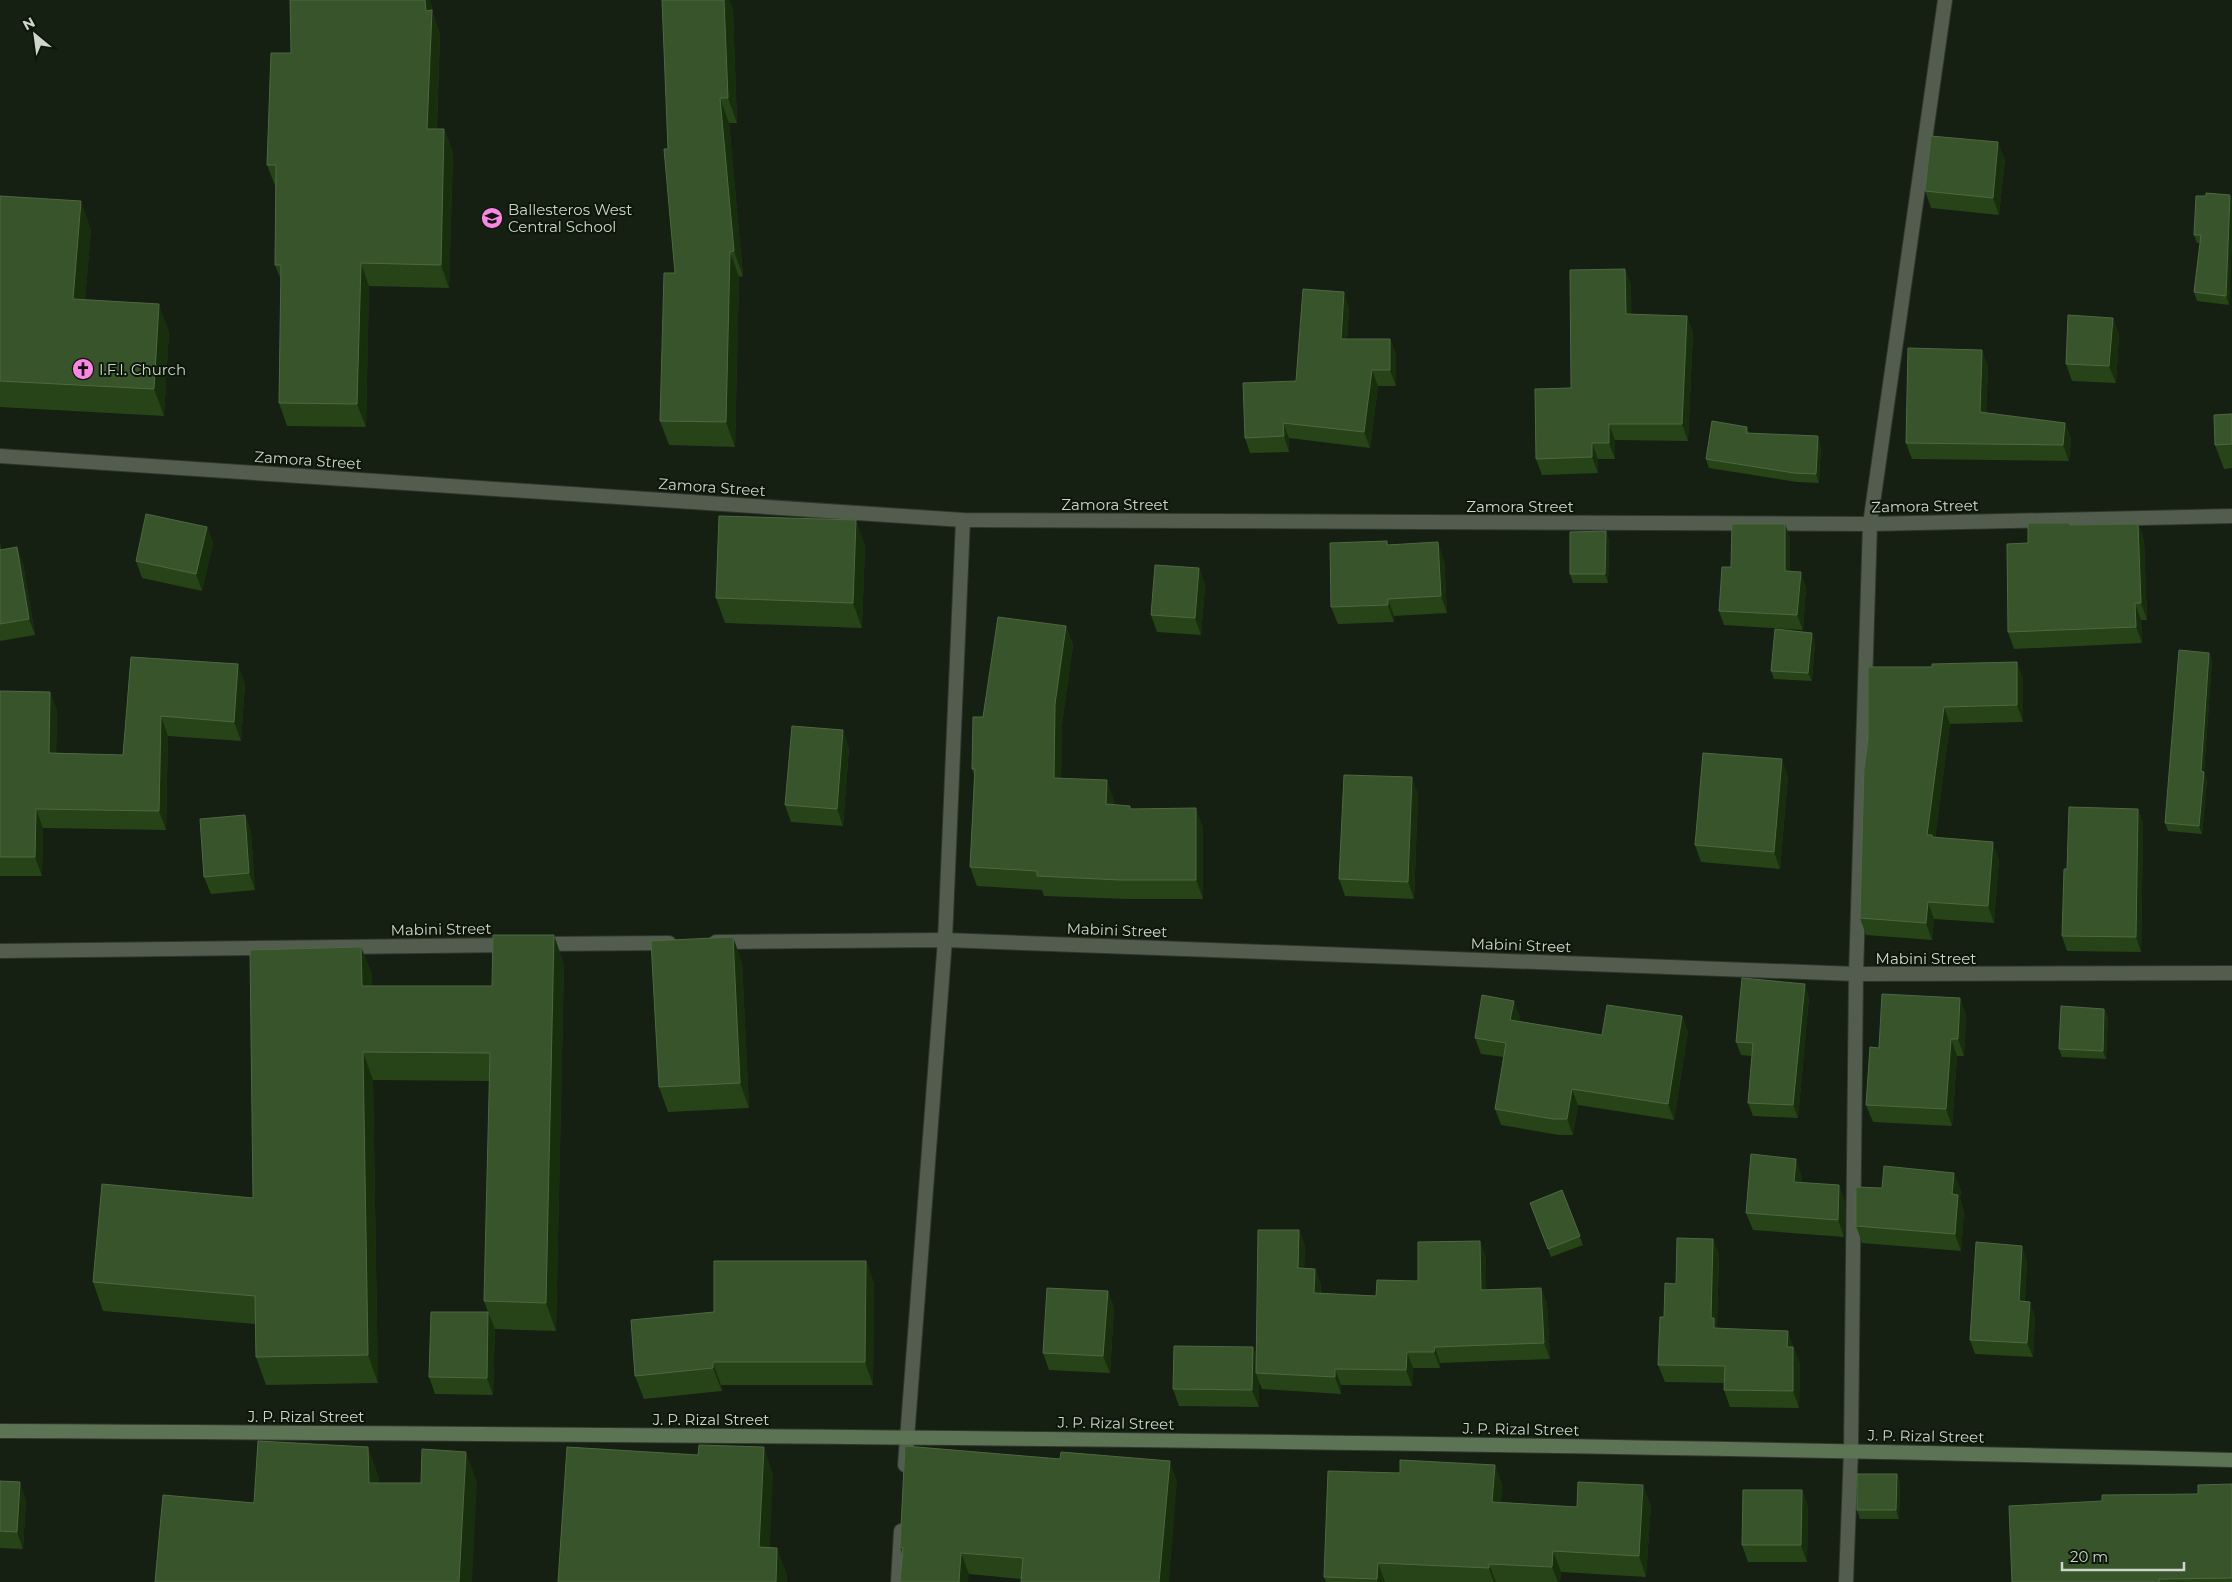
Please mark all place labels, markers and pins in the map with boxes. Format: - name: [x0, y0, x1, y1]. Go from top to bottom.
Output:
- place label: Ballesteros West Central School: [508, 200, 632, 236]
- school or university icon: Ballesteros West Central School: [480, 206, 504, 230]
- church icon: I.F.I. Church: [71, 357, 95, 381]
- place label: I.F.I. Church: [99, 360, 186, 379]

